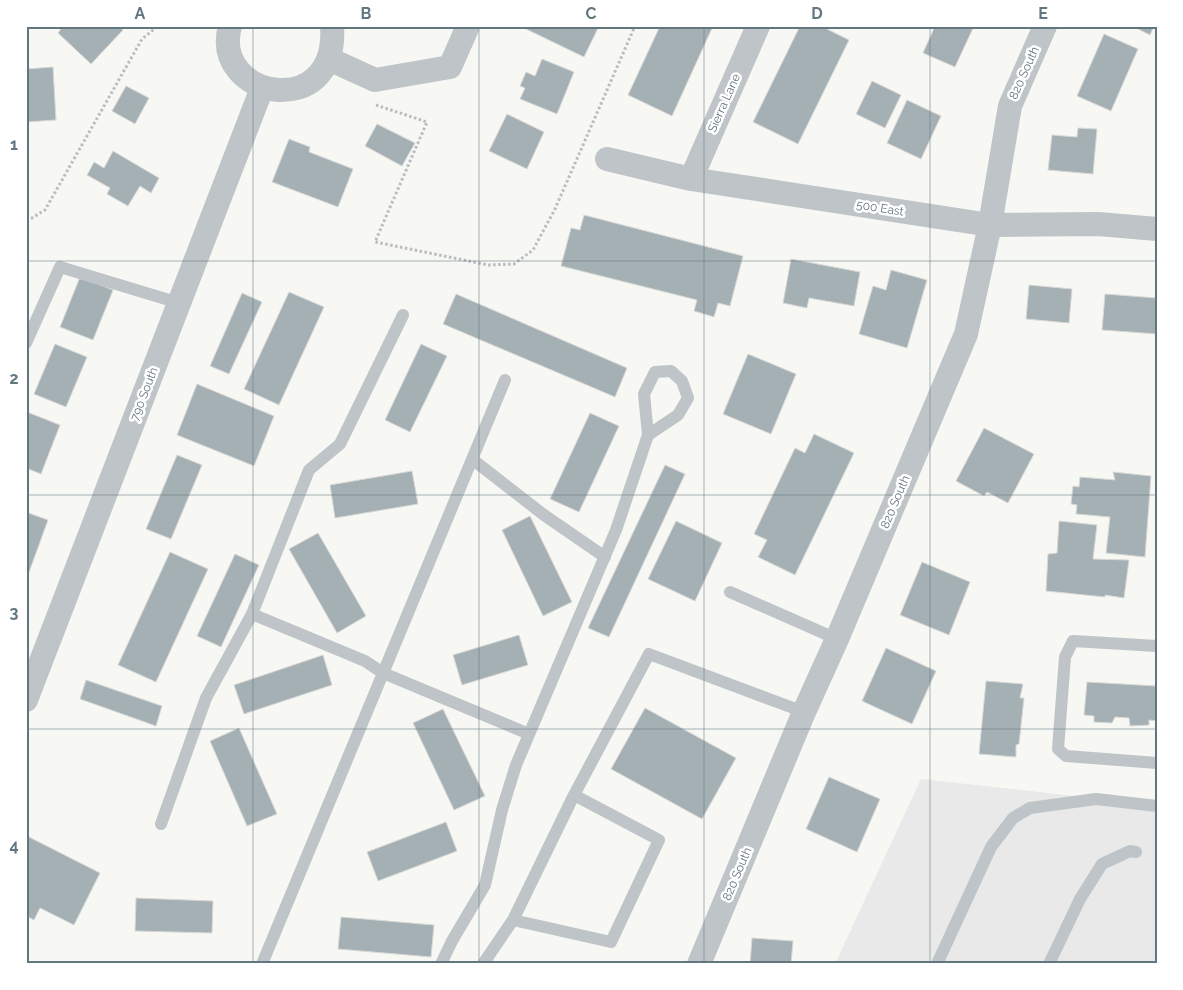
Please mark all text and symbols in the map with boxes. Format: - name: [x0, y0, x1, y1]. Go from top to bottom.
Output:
- text: A: [135, 4, 146, 23]
- text: B: [361, 4, 372, 23]
- text: C: [586, 4, 597, 23]
- text: D: [811, 4, 823, 23]
- text: E: [1038, 4, 1048, 23]
- street label: 820 South: [1006, 44, 1042, 102]
- street label: Sierra Lane: [705, 72, 743, 134]
- text: 1: [10, 135, 18, 154]
- street label: 500 East: [855, 197, 905, 219]
- street label: 790 South: [127, 365, 161, 423]
- text: 2: [9, 369, 19, 388]
- street label: 820 South: [878, 473, 912, 531]
- text: 3: [10, 603, 19, 622]
- text: 4: [9, 836, 19, 855]
- street label: 820 South: [720, 845, 754, 903]

